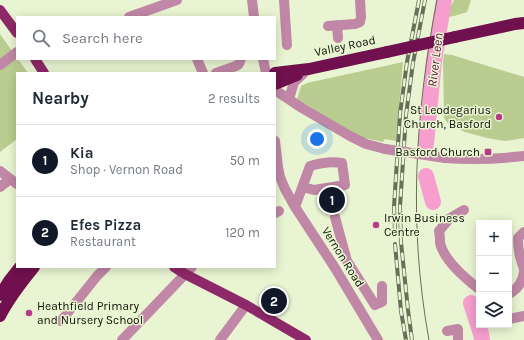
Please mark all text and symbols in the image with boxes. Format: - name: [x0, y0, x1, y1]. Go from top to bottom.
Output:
- search box: [16, 16, 276, 60]
- icon: search: [30, 27, 52, 49]
- text: Search here: [62, 29, 143, 47]
- water label: River Leen: [424, 32, 446, 88]
- street label: Valley Road: [313, 33, 377, 59]
- text: Nearby: [32, 88, 89, 108]
- text: 2 results: [208, 91, 260, 106]
- place label: St Leodegarius Church, Basford: [404, 103, 491, 131]
- marker: St Leodegarius Church, Basford: [494, 112, 504, 122]
- your location: [307, 129, 327, 149]
- text: Kia: [70, 144, 94, 162]
- place label: Basford Church: [395, 145, 480, 159]
- marker: Basford Church: [483, 147, 493, 157]
- text: 1: [43, 153, 47, 168]
- text: 50 m: [230, 153, 260, 168]
- text: Shop · Vernon Road: [70, 162, 183, 177]
- pin: 1: [319, 185, 345, 215]
- place label: Irwin Business Centre: [384, 211, 465, 239]
- text: Efes Pizza: [70, 216, 141, 234]
- marker: Irwin Business Centre: [371, 220, 381, 230]
- map controls: [476, 220, 512, 328]
- button: +: [476, 220, 512, 256]
- street label: Vernon Road: [319, 224, 367, 290]
- text: 2: [41, 225, 49, 240]
- text: 120 m: [225, 225, 260, 240]
- text: Restaurant: [70, 234, 136, 249]
- button: −: [476, 256, 512, 292]
- pin: 2: [261, 286, 287, 316]
- button: layers: [476, 292, 512, 328]
- place label: Heathfield Primary and Nursery School: [37, 299, 143, 327]
- marker: Heathfield Primary and Nursery School: [24, 308, 34, 318]

